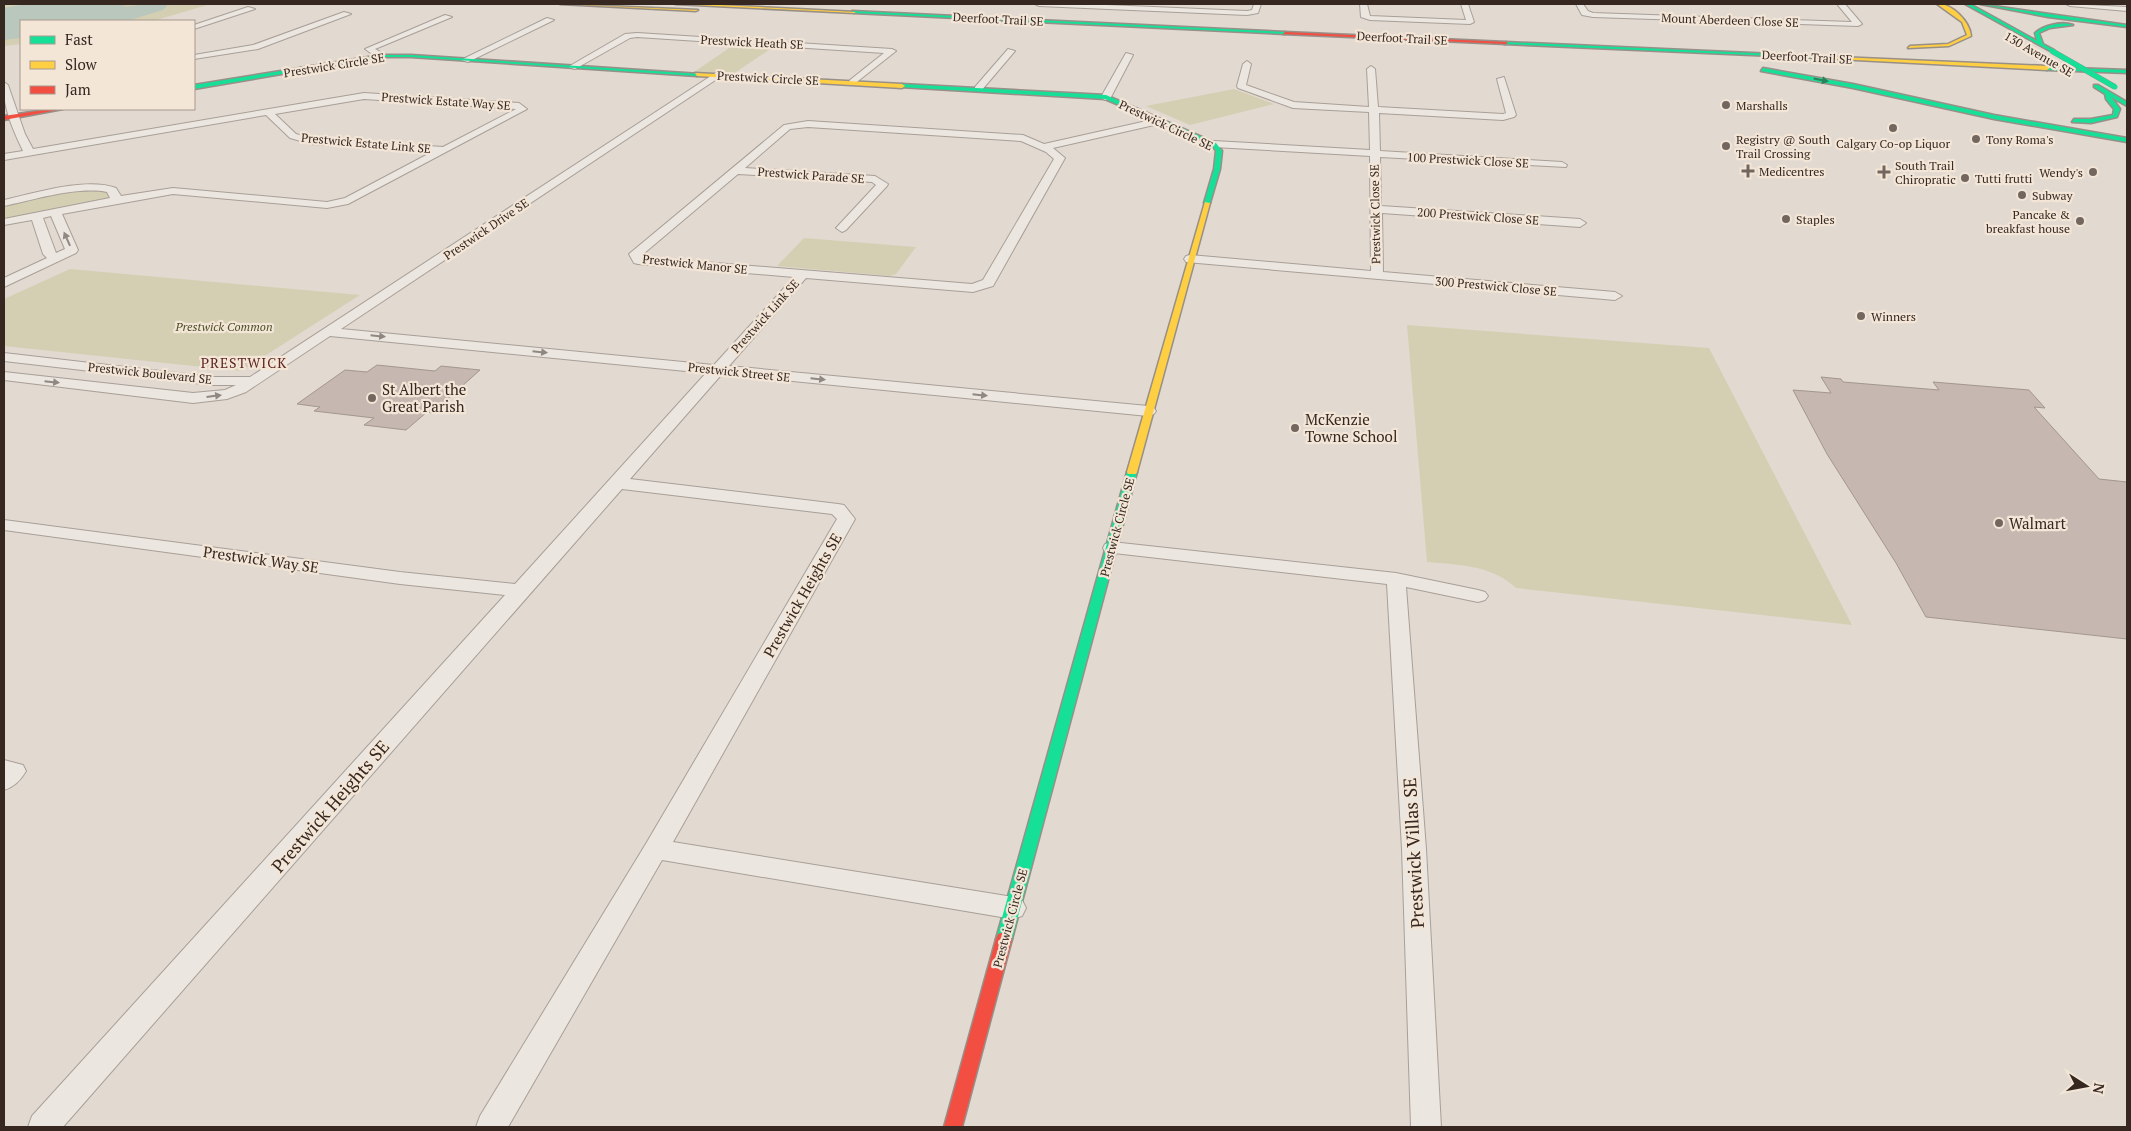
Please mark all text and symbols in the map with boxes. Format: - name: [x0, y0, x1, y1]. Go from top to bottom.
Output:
- street label: Deerfoot Trail SE: [952, 9, 1044, 29]
- street label: Mount Aberdeen Close SE: [1661, 10, 1799, 30]
- legend: [20, 20, 195, 110]
- street label: Deerfoot Trail SE: [1356, 28, 1448, 48]
- street label: 130 Avenue SE: [2002, 28, 2076, 80]
- text: Fast: [65, 29, 93, 49]
- street label: Prestwick Heath SE: [700, 32, 804, 52]
- street label: Deerfoot Trail SE: [1761, 47, 1853, 67]
- street label: Prestwick Circle SE: [282, 50, 386, 80]
- text: Slow: [65, 54, 98, 74]
- street label: Prestwick Circle SE: [717, 68, 819, 88]
- one-way arrow: [1813, 76, 1828, 84]
- text: Jam: [65, 79, 91, 99]
- street label: Prestwick Estate Way SE: [381, 89, 511, 113]
- street label: Prestwick Circle SE: [1117, 97, 1215, 153]
- place label: Marshalls: [1736, 98, 1788, 113]
- marker: Marshalls: [1720, 99, 1732, 111]
- marker: Calgary Co-op Liquor: [1887, 122, 1899, 134]
- street label: Prestwick Estate Link SE: [300, 130, 432, 156]
- place label: Registry @ South Trail Crossing: [1736, 132, 1830, 161]
- place label: Tony Roma's: [1986, 132, 2053, 147]
- marker: Tony Roma's: [1970, 133, 1982, 145]
- place label: Calgary Co-op Liquor: [1836, 136, 1950, 151]
- marker: Registry @ South Trail Crossing: [1720, 140, 1732, 152]
- street label: 100 Prestwick Close SE: [1407, 149, 1529, 171]
- place label: South Trail Chiropratic: [1895, 158, 1956, 187]
- street label: Prestwick Parade SE: [757, 164, 865, 186]
- street label: Prestwick Close SE: [1367, 164, 1383, 264]
- marker: Medicentres: [1741, 164, 1755, 178]
- place label: Medicentres: [1759, 164, 1825, 179]
- marker: South Trail Chiropratic: [1877, 165, 1891, 179]
- place label: Wendy's: [2039, 165, 2083, 180]
- marker: Wendy's: [2087, 166, 2099, 178]
- place label: Tutti frutti: [1975, 171, 2033, 186]
- marker: Tutti frutti: [1959, 172, 1971, 184]
- place label: Subway: [2032, 188, 2074, 203]
- marker: Subway: [2016, 189, 2028, 201]
- street label: Prestwick Drive SE: [441, 195, 531, 263]
- street label: 200 Prestwick Close SE: [1417, 204, 1539, 228]
- place label: Pancake & breakfast house: [1986, 207, 2071, 236]
- place label: Staples: [1796, 212, 1835, 227]
- marker: Staples: [1780, 213, 1792, 225]
- marker: Pancake & breakfast house: [2074, 215, 2086, 227]
- one-way arrow: [63, 232, 71, 246]
- street label: Prestwick Manor SE: [642, 251, 748, 277]
- street label: 300 Prestwick Close SE: [1435, 273, 1557, 299]
- street label: Prestwick Link SE: [728, 276, 802, 356]
- place label: Winners: [1871, 309, 1916, 324]
- marker: Winners: [1855, 310, 1867, 322]
- park label: Prestwick Common: [174, 319, 273, 334]
- one-way arrow: [371, 333, 387, 341]
- one-way arrow: [532, 348, 548, 356]
- district label: PRESTWICK: [201, 353, 287, 372]
- street label: Prestwick Boulevard SE: [87, 359, 213, 387]
- street label: Prestwick Street SE: [687, 359, 791, 385]
- one-way arrow: [810, 375, 826, 383]
- one-way arrow: [44, 378, 60, 386]
- place label: St Albert the Great Parish: [382, 379, 466, 416]
- one-way arrow: [972, 391, 988, 399]
- one-way arrow: [206, 392, 222, 400]
- marker: St Albert the Great Parish: [366, 392, 378, 404]
- place label: McKenzie Towne School: [1305, 409, 1397, 446]
- marker: McKenzie Towne School: [1289, 422, 1301, 434]
- street label: Prestwick Circle SE: [1097, 476, 1137, 578]
- place label: Walmart: [2009, 513, 2066, 533]
- marker: Walmart: [1993, 517, 2005, 529]
- street label: Prestwick Heights SE: [758, 529, 846, 661]
- street label: Prestwick Way SE: [202, 541, 320, 577]
- street label: Prestwick Heights SE: [266, 735, 394, 877]
- street label: Prestwick Villas SE: [1397, 777, 1429, 929]
- street label: Prestwick Circle SE: [990, 867, 1030, 969]
- north arrow: [2061, 1061, 2111, 1111]
- text: N: [2089, 1082, 2110, 1096]

